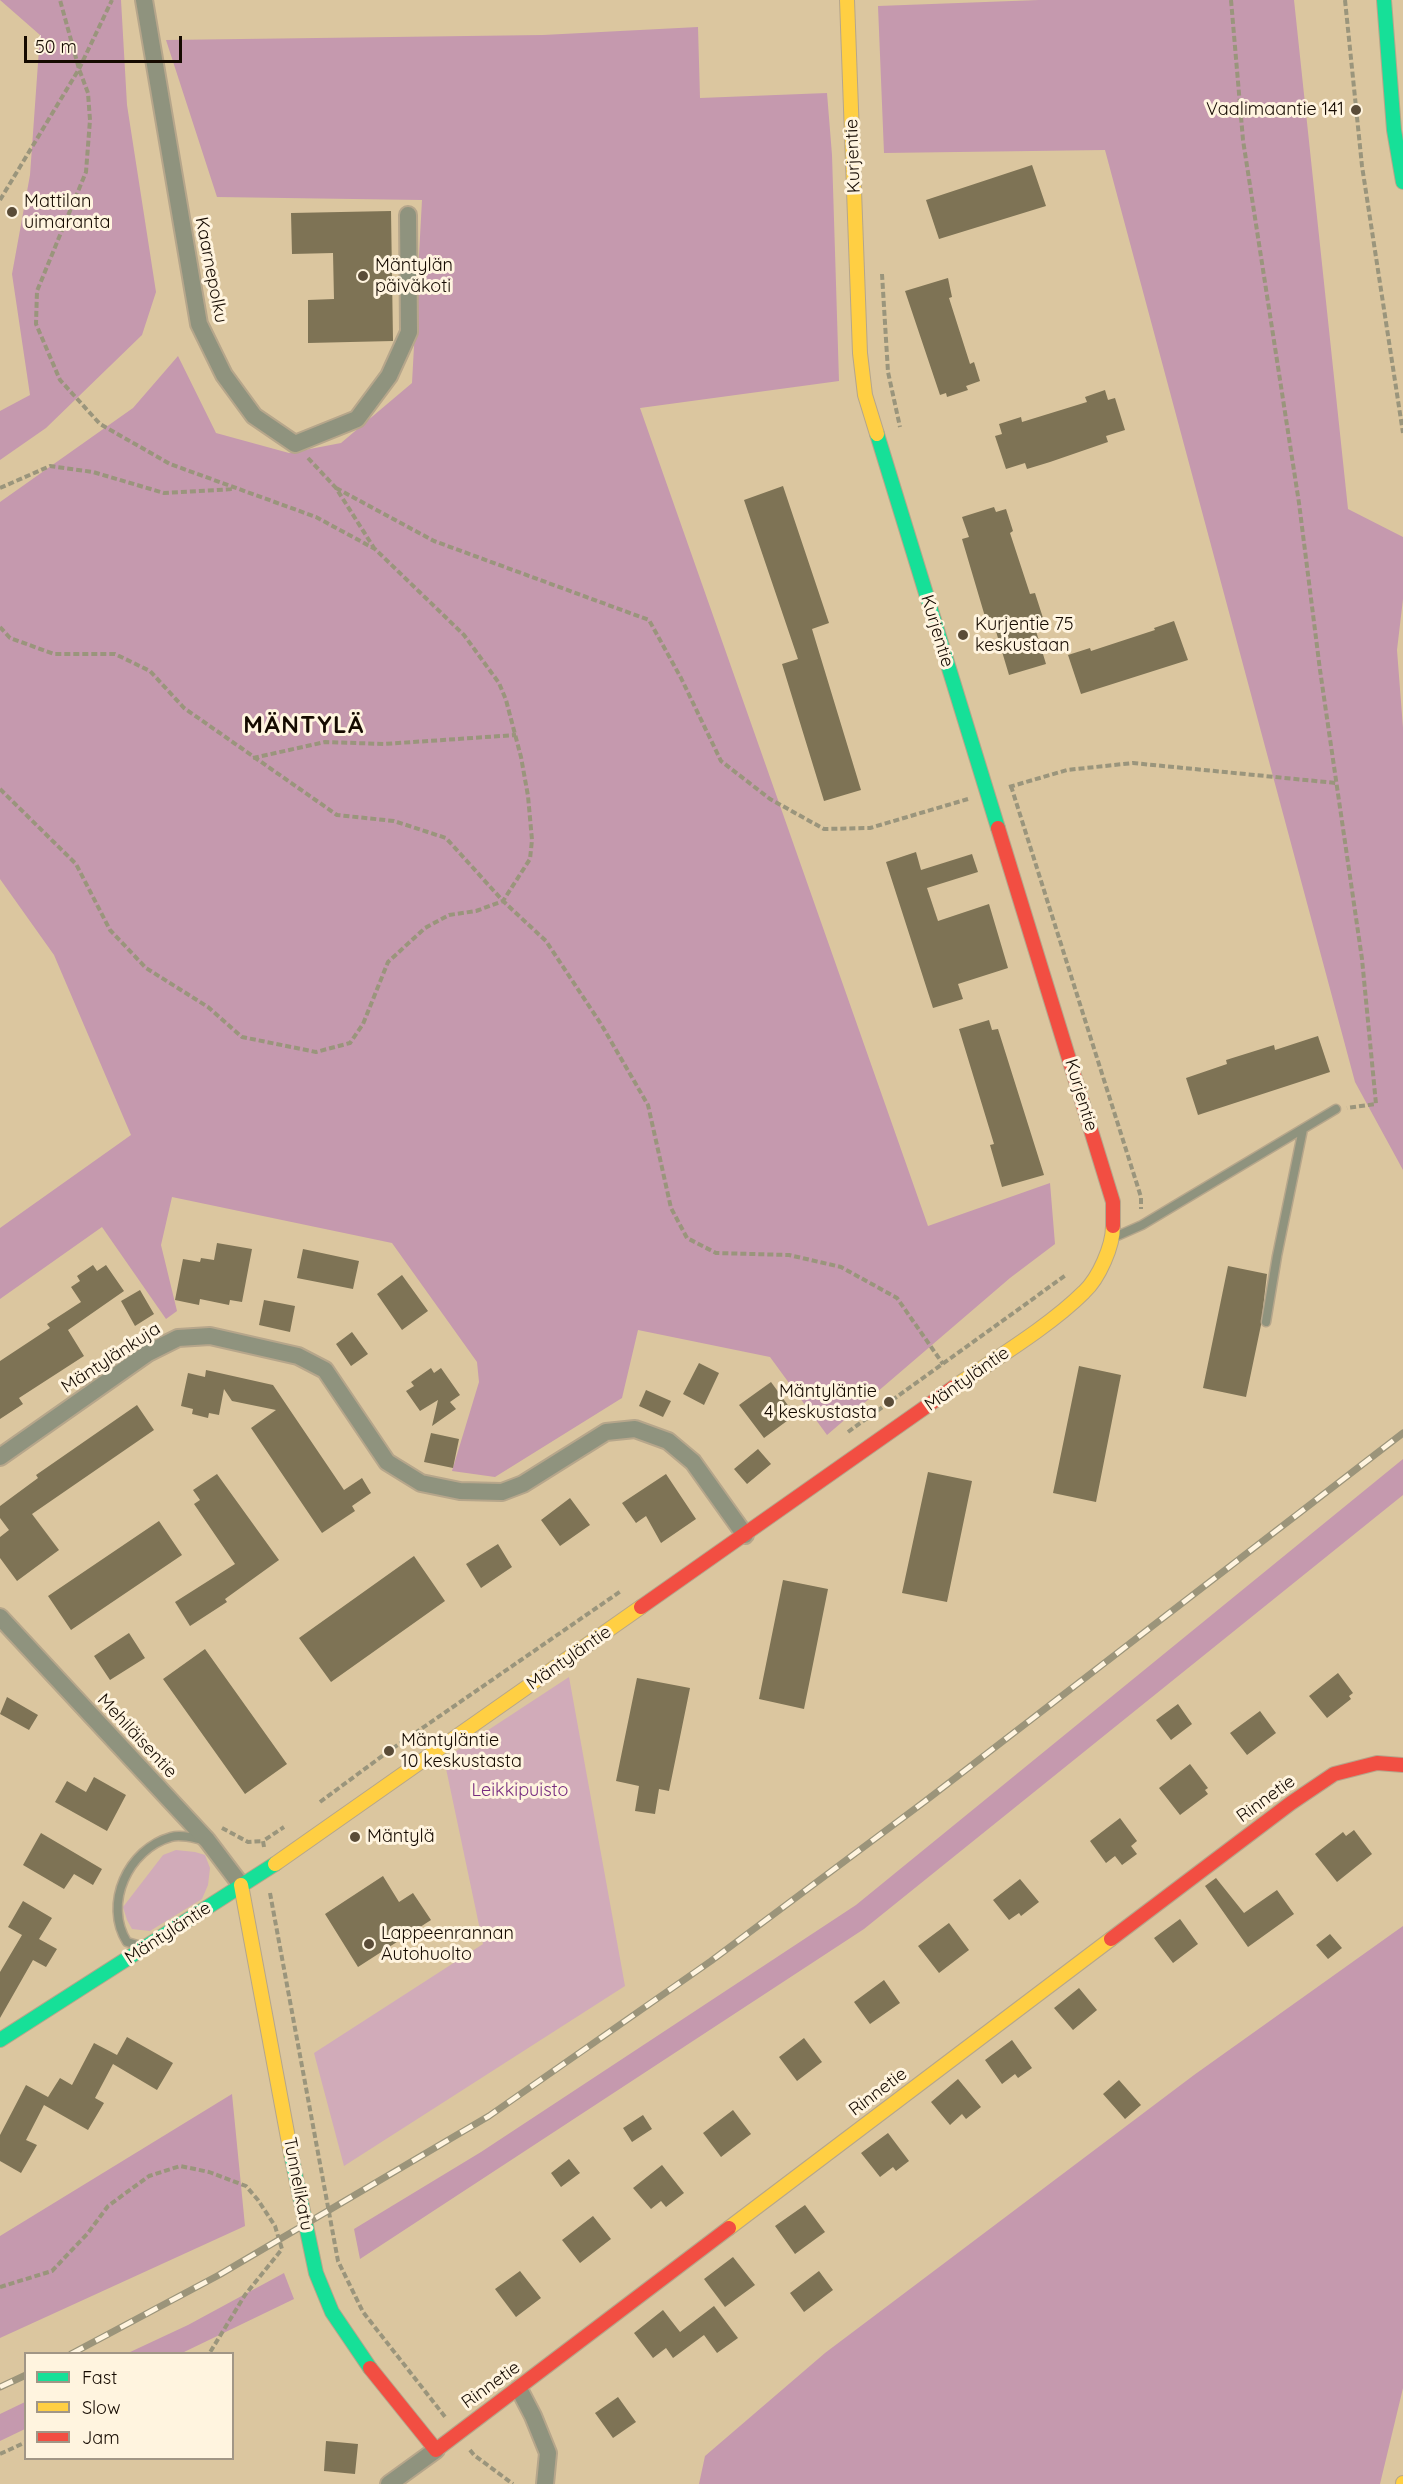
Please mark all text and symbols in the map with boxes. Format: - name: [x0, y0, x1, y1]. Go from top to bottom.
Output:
- scale bar: [27, 24, 184, 62]
- text: 50 m: [35, 35, 77, 58]
- place label: Vaalimaantie 141: [1206, 99, 1344, 121]
- marker: Vaalimaantie 141: [1349, 103, 1363, 117]
- street label: Kurjentie: [841, 118, 865, 194]
- place label: Mattilan uimaranta: [24, 191, 110, 234]
- marker: Mattilan uimaranta: [5, 205, 19, 219]
- street label: Kaarnepolku: [190, 215, 232, 325]
- place label: Mäntylän päiväkoti: [375, 255, 453, 298]
- marker: Mäntylän päiväkoti: [356, 269, 370, 283]
- street label: Kurjentie: [916, 592, 958, 670]
- place label: Kurjentie 75 keskustaan: [975, 614, 1073, 656]
- marker: Kurjentie 75 keskustaan: [956, 628, 970, 642]
- district label: MÄNTYLÄ: [243, 712, 365, 740]
- street label: Kurjentie: [1060, 1056, 1102, 1134]
- street label: Mäntylänkuja: [58, 1318, 164, 1398]
- street label: Mäntyläntie: [921, 1342, 1013, 1416]
- place label: Mäntyläntie 4 keskustasta: [764, 1381, 877, 1424]
- marker: Mäntyläntie 4 keskustasta: [882, 1395, 896, 1409]
- street label: Mäntyläntie: [523, 1621, 615, 1695]
- street label: Mehiläisentie: [93, 1689, 181, 1783]
- place label: Mäntyläntie 10 keskustasta: [401, 1730, 522, 1772]
- marker: Mäntyläntie 10 keskustasta: [382, 1744, 396, 1758]
- street label: Rinnetie: [1233, 1771, 1299, 1827]
- park label: Leikkipuisto: [472, 1780, 568, 1802]
- place label: Mäntylä: [367, 1826, 435, 1848]
- marker: Mäntylä: [348, 1830, 362, 1844]
- street label: Mäntyläntie: [121, 1897, 215, 1969]
- place label: Lappeenrannan Autohuolto: [381, 1923, 514, 1966]
- marker: Lappeenrannan Autohuolto: [362, 1937, 376, 1951]
- street label: Rinnetie: [845, 2063, 911, 2121]
- street label: Tunnelikatu: [278, 2135, 318, 2233]
- legend: [24, 2352, 234, 2460]
- street label: Rinnetie: [458, 2357, 524, 2413]
- text: Fast: [82, 2366, 117, 2389]
- text: Slow: [82, 2396, 120, 2419]
- text: Jam: [82, 2426, 120, 2449]

